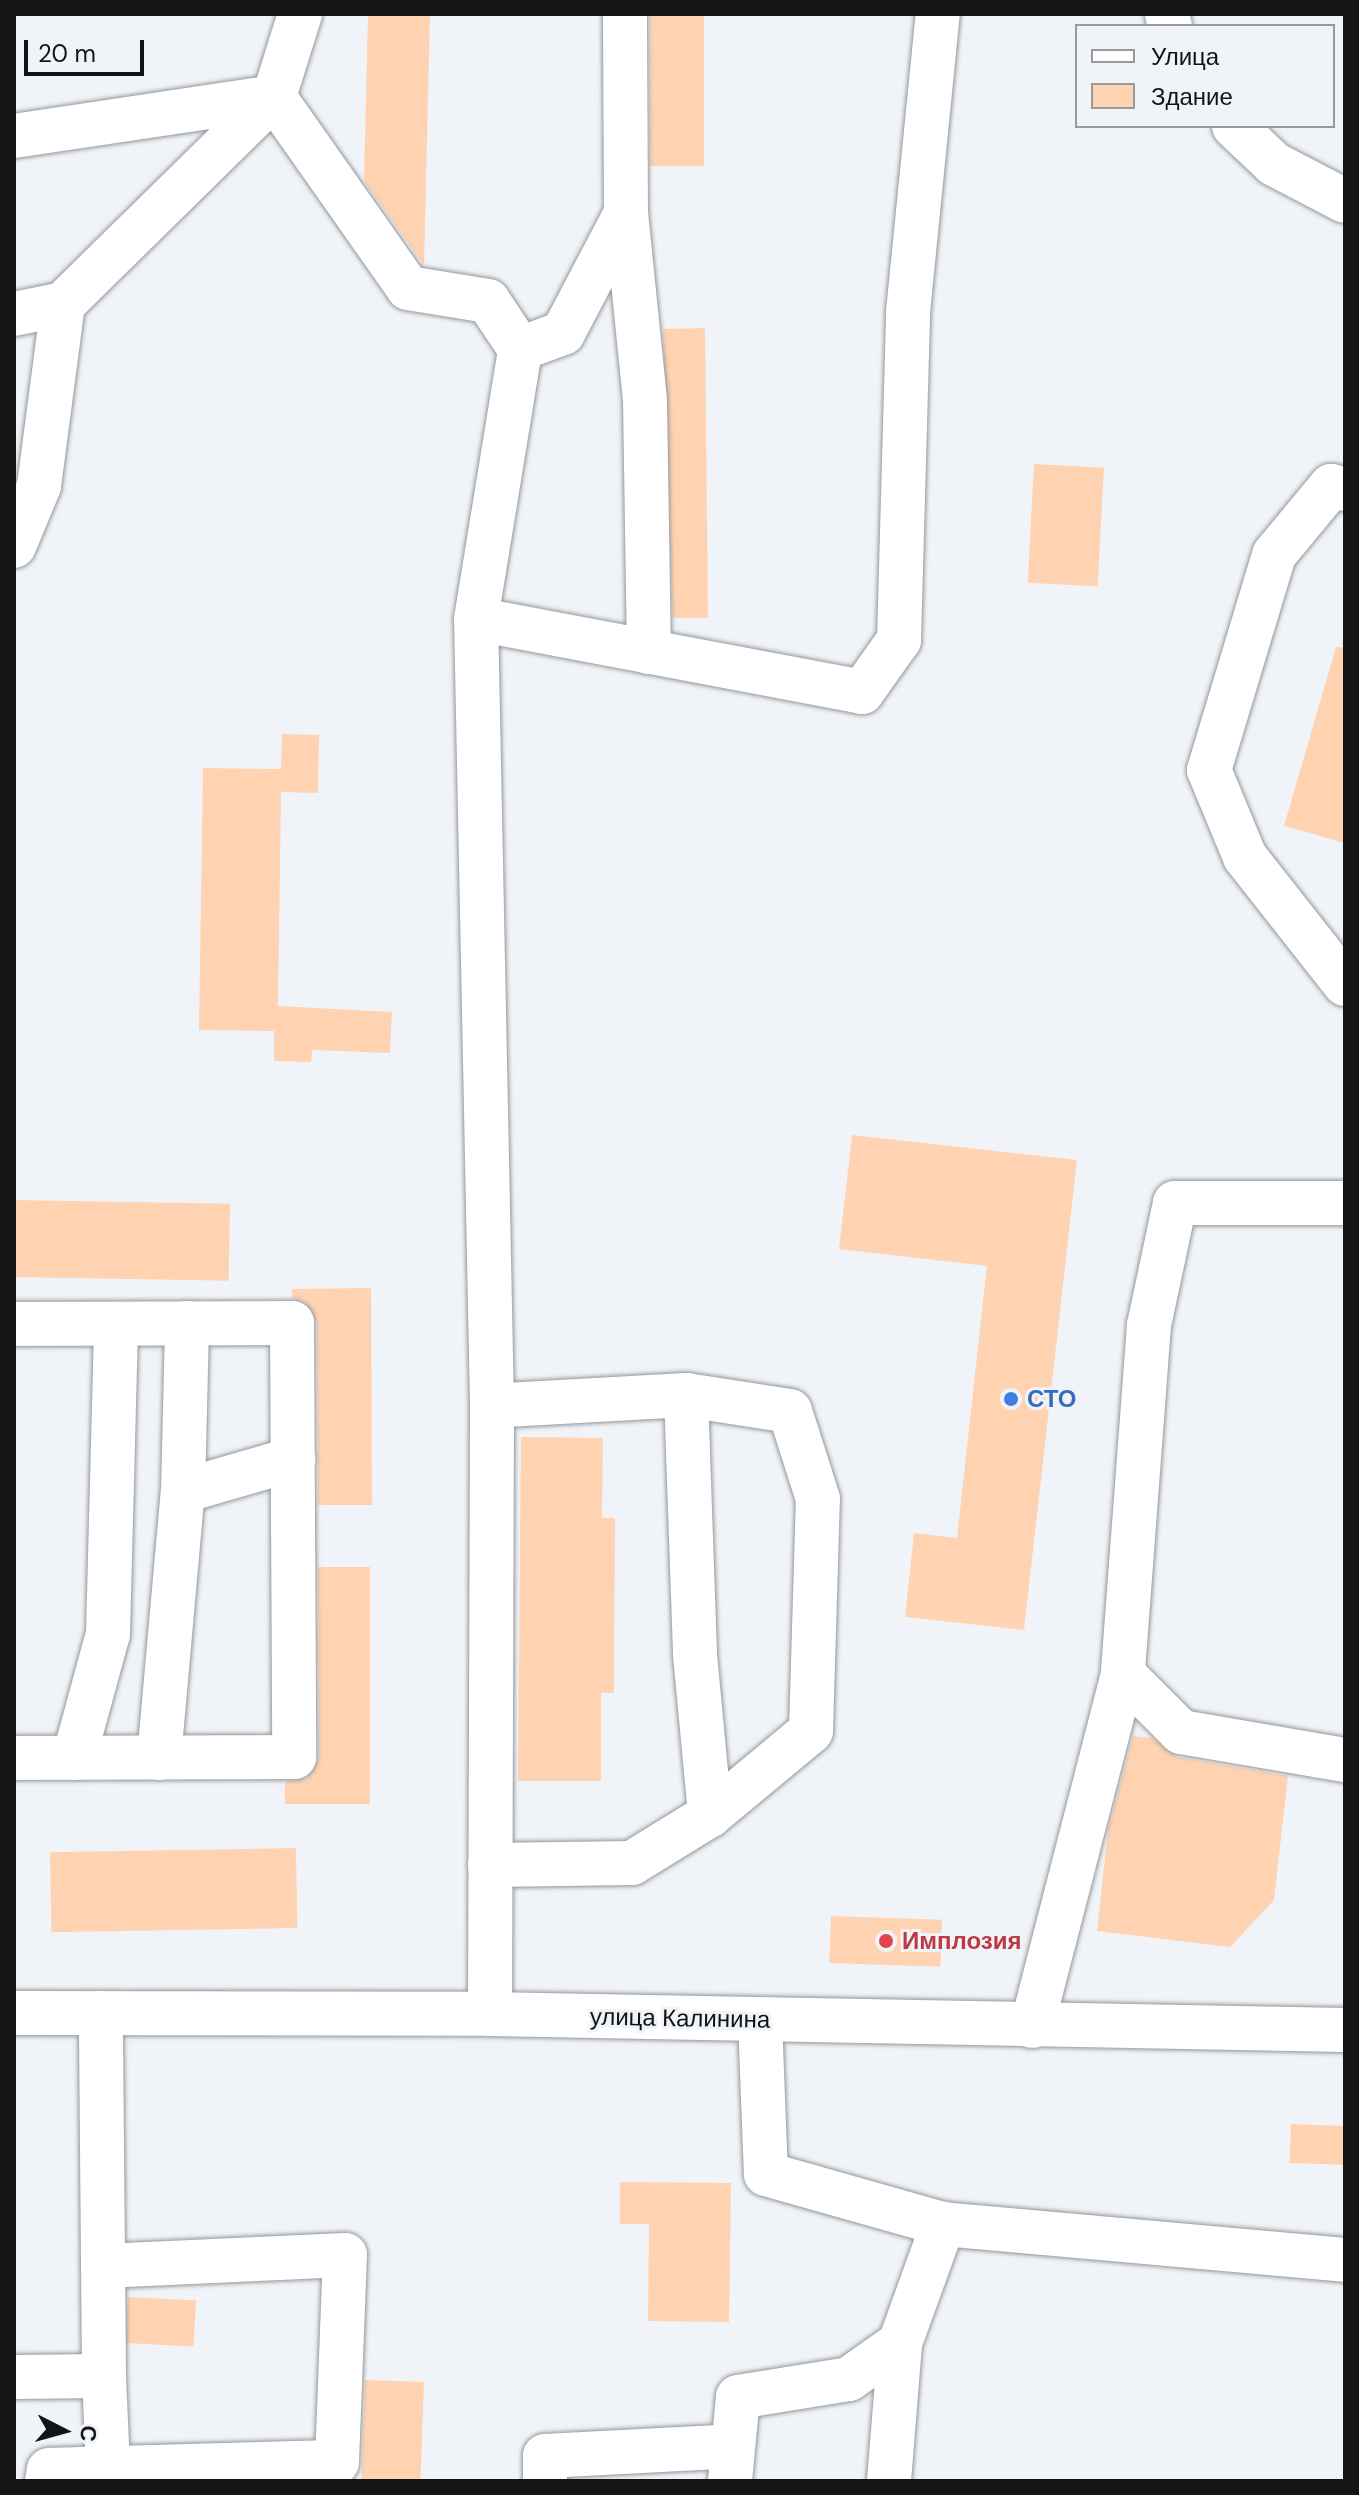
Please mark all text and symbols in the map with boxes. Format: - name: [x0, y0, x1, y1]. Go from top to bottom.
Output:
- scale bar: [28, 24, 148, 74]
- legend: [1075, 24, 1335, 128]
- text: 20 m: [38, 38, 96, 69]
- text: Улица: [1151, 41, 1219, 72]
- text: Здание: [1151, 81, 1233, 112]
- place label: СТО: [1027, 1385, 1076, 1413]
- marker: СТО: [1002, 1390, 1020, 1408]
- place label: Имплозия: [902, 1927, 1021, 1955]
- marker: Имплозия: [877, 1932, 895, 1950]
- street label: улица Калинина: [590, 2002, 770, 2034]
- north arrow: [24, 2391, 104, 2471]
- text: С: [73, 2424, 104, 2443]

